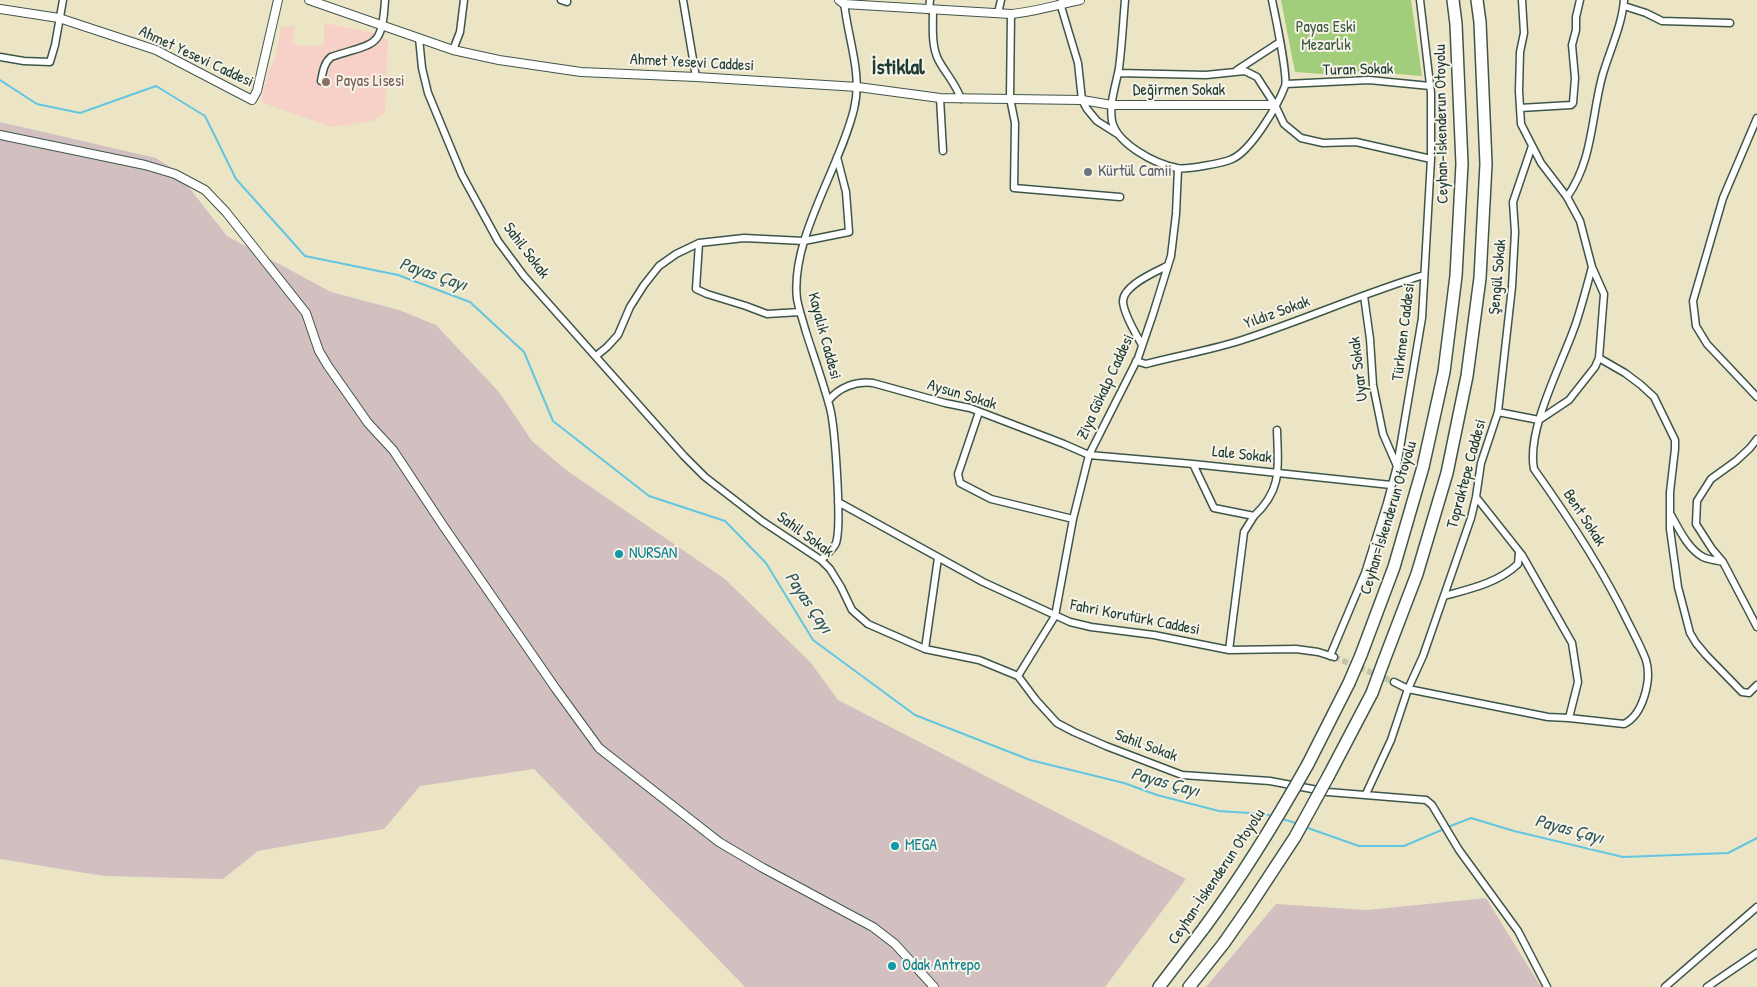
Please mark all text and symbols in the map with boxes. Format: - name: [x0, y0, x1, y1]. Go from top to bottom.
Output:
- park label: Payas Eski Mezarlık: [1296, 18, 1356, 56]
- street label: Ahmet Yesevi Caddesi: [136, 22, 256, 92]
- street label: Ceyhan-İskenderun Otoyolu: [1431, 44, 1453, 204]
- street label: Ahmet Yesevi Caddesi: [629, 50, 755, 76]
- district label: İstiklal: [871, 55, 925, 81]
- street label: Turan Sokak: [1323, 60, 1393, 80]
- place label: Payas Lisesi: [336, 72, 405, 92]
- marker: Payas Lisesi: [320, 76, 332, 88]
- street label: Değirmen Sokak: [1133, 81, 1225, 101]
- place label: Kürtül Camii: [1098, 162, 1172, 182]
- marker: Kürtül Camii: [1082, 166, 1094, 178]
- street label: Sahil Sokak: [499, 219, 553, 283]
- street label: Şengül Sokak: [1485, 238, 1511, 316]
- water label: Payas Çayı: [396, 253, 470, 297]
- street label: Türkmen Caddesi: [1388, 282, 1420, 382]
- street label: Kayalık Caddesi: [803, 290, 845, 382]
- street label: Yıldız Sokak: [1241, 292, 1313, 334]
- street label: Ziya Gökalp Caddesi: [1073, 331, 1139, 443]
- street label: Uyar Sokak: [1346, 336, 1372, 402]
- street label: Aysun Sokak: [925, 375, 999, 415]
- street label: Topraktepe Caddesi: [1443, 417, 1491, 531]
- street label: Ceyhan-İskenderun Otoyolu: [1356, 439, 1422, 597]
- street label: Lale Sokak: [1211, 442, 1273, 468]
- street label: Bent Sokak: [1558, 486, 1610, 550]
- street label: Sahil Sokak: [773, 508, 837, 562]
- place label: NURSAN: [629, 544, 677, 564]
- marker: NURSAN: [613, 548, 625, 560]
- water label: Payas Çayı: [779, 568, 837, 638]
- street label: Fahri Korutürk Caddesi: [1068, 596, 1202, 640]
- street label: Sahil Sokak: [1112, 726, 1180, 766]
- water label: Payas Çayı: [1128, 764, 1202, 802]
- street label: Ceyhan-İskenderun Otoyolu: [1164, 805, 1270, 949]
- water label: Payas Çayı: [1532, 811, 1606, 849]
- place label: MEGA: [905, 836, 937, 856]
- marker: MEGA: [889, 840, 901, 852]
- place label: Odak Antrepo: [902, 956, 980, 976]
- marker: Odak Antrepo: [886, 960, 898, 972]

